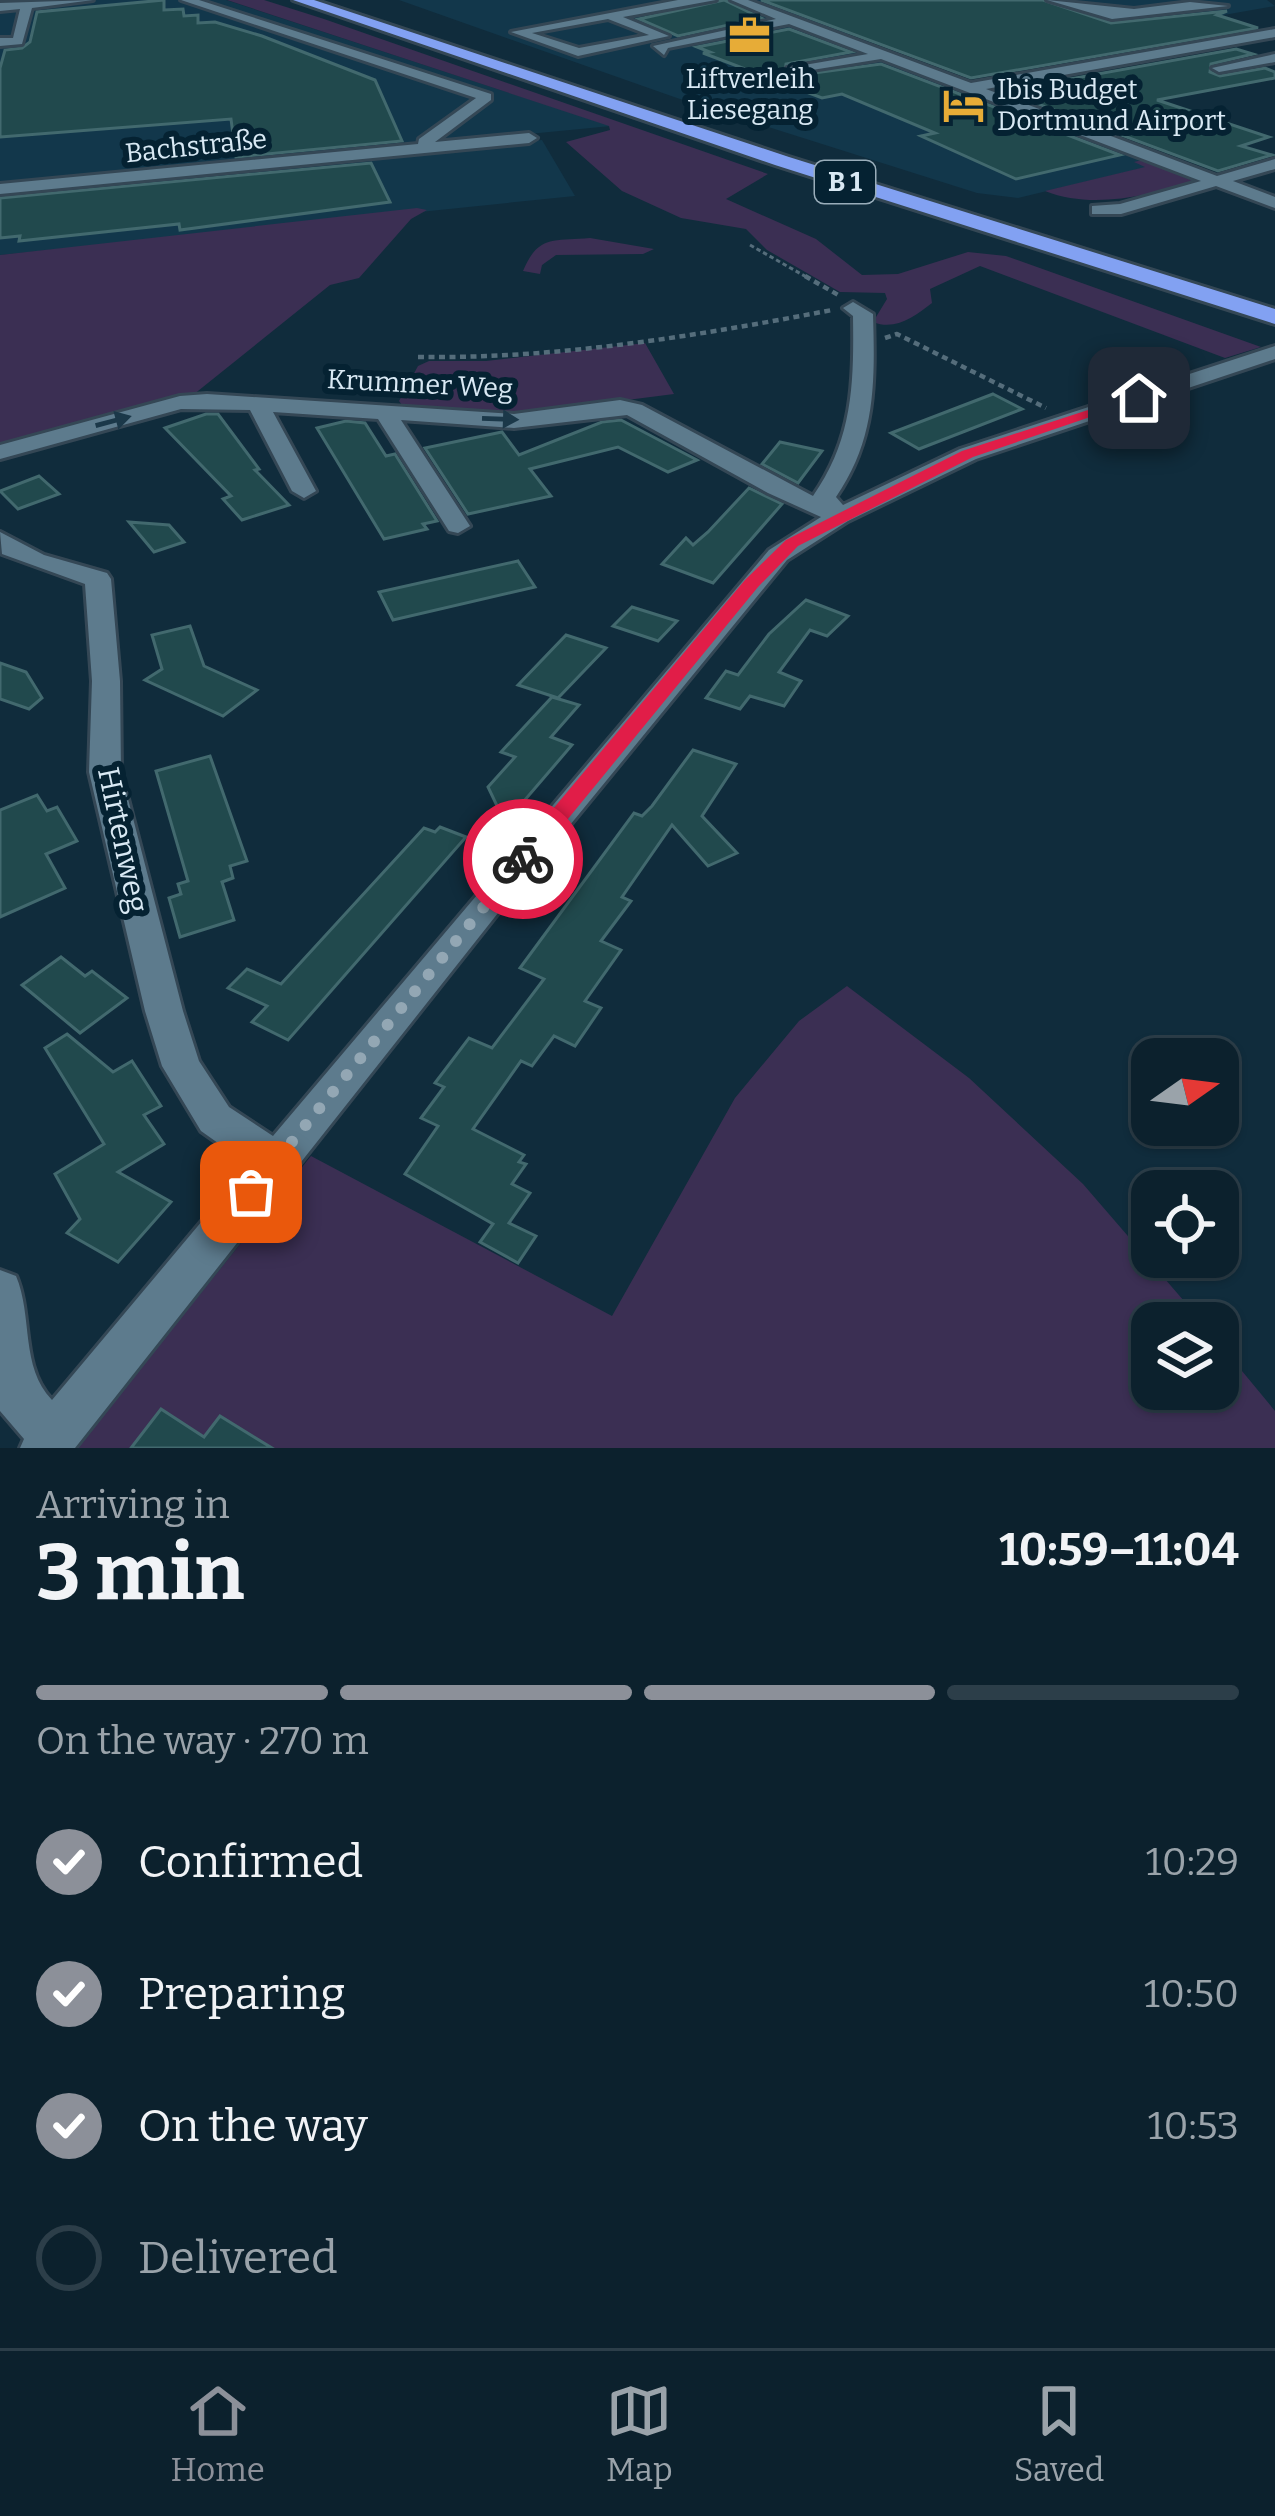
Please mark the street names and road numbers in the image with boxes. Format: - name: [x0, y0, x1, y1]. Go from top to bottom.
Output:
- street label: Bachstraße: [124, 123, 268, 169]
- road number: B 1: [815, 161, 875, 203]
- street label: Krummer Weg: [326, 363, 514, 405]
- street label: Hirtenweg: [90, 764, 156, 916]

